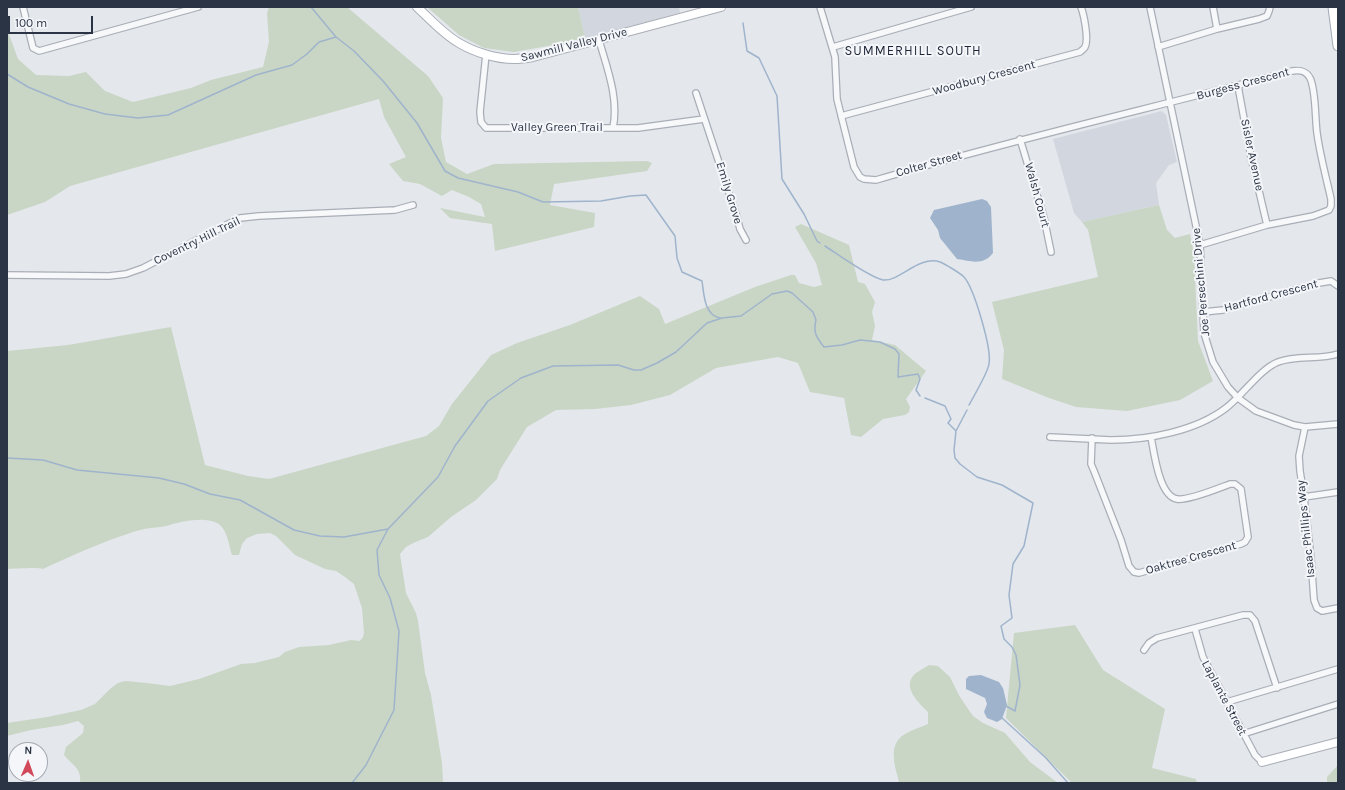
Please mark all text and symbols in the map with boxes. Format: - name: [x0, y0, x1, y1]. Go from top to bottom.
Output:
- scale bar: [10, 8, 95, 34]
- text: 100 m: [15, 16, 47, 30]
- street label: Sawmill Valley Drive: [519, 25, 629, 65]
- district label: SUMMERHILL SOUTH: [844, 43, 982, 59]
- street label: Woodbury Crescent: [931, 57, 1037, 99]
- street label: Burgess Crescent: [1195, 65, 1291, 103]
- street label: Sisler Avenue: [1237, 118, 1267, 192]
- street label: Valley Green Trail: [511, 121, 603, 135]
- street label: Colter Street: [894, 148, 964, 180]
- street label: Emily Grove: [713, 160, 745, 226]
- street label: Walsh Court: [1021, 161, 1053, 229]
- street label: Coventry Hill Trail: [151, 214, 243, 268]
- street label: Joe Persechini Drive: [1189, 227, 1213, 337]
- street label: Hartford Crescent: [1222, 277, 1320, 315]
- street label: Isaac Phillips Way: [1294, 479, 1318, 579]
- street label: Oaktree Crescent: [1144, 538, 1238, 578]
- street label: Laplante Street: [1198, 658, 1250, 738]
- north arrow: [8, 742, 48, 782]
- text: N: [24, 744, 33, 757]

